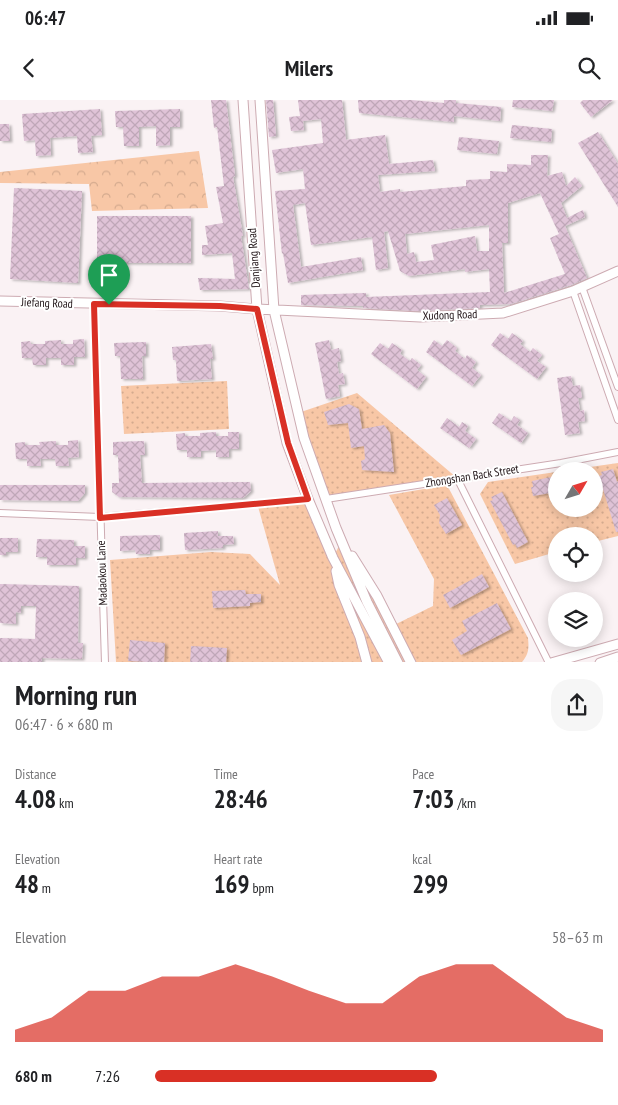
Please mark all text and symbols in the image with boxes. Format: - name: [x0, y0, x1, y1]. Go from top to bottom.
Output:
- text: 06:47: [25, 6, 66, 30]
- icon: back: [15, 54, 43, 82]
- text: Milers: [285, 54, 333, 82]
- icon: search: [575, 54, 603, 82]
- street label: Danjiang Road: [244, 228, 263, 288]
- pin: [88, 254, 130, 305]
- icon: arrive: [95, 261, 123, 289]
- street label: Jiefang Road: [20, 294, 73, 311]
- street label: Xudong Road: [422, 306, 478, 323]
- street label: Zhongshan Back Street: [424, 461, 521, 490]
- north arrow: [548, 462, 602, 518]
- map controls: [548, 462, 603, 647]
- button: locate: [548, 527, 603, 582]
- street label: Madaokou Lane: [93, 540, 110, 606]
- button: layers: [548, 592, 603, 647]
- text: Morning run: [15, 676, 137, 713]
- button: share: [551, 679, 603, 731]
- text: 06:47 · 6 × 680 m: [15, 714, 113, 734]
- text: Distance: [15, 765, 56, 783]
- text: Time: [214, 765, 238, 783]
- text: Pace: [412, 765, 434, 783]
- text: 4.08: [15, 783, 56, 815]
- text: 28:46: [214, 783, 268, 815]
- text: 7:03: [412, 783, 454, 815]
- text: km: [56, 794, 74, 812]
- text: /km: [454, 794, 476, 812]
- text: Elevation: [15, 850, 60, 868]
- text: Heart rate: [214, 850, 263, 868]
- text: kcal: [412, 850, 431, 868]
- text: 48: [15, 868, 39, 900]
- text: 169: [214, 868, 250, 900]
- text: 299: [412, 868, 448, 900]
- text: m: [39, 879, 51, 897]
- text: bpm: [250, 879, 274, 897]
- text: Elevation: [15, 927, 66, 947]
- text: 58–63 m: [552, 927, 603, 947]
- text: 680 m: [15, 1066, 52, 1086]
- text: 7:26: [95, 1066, 120, 1086]

